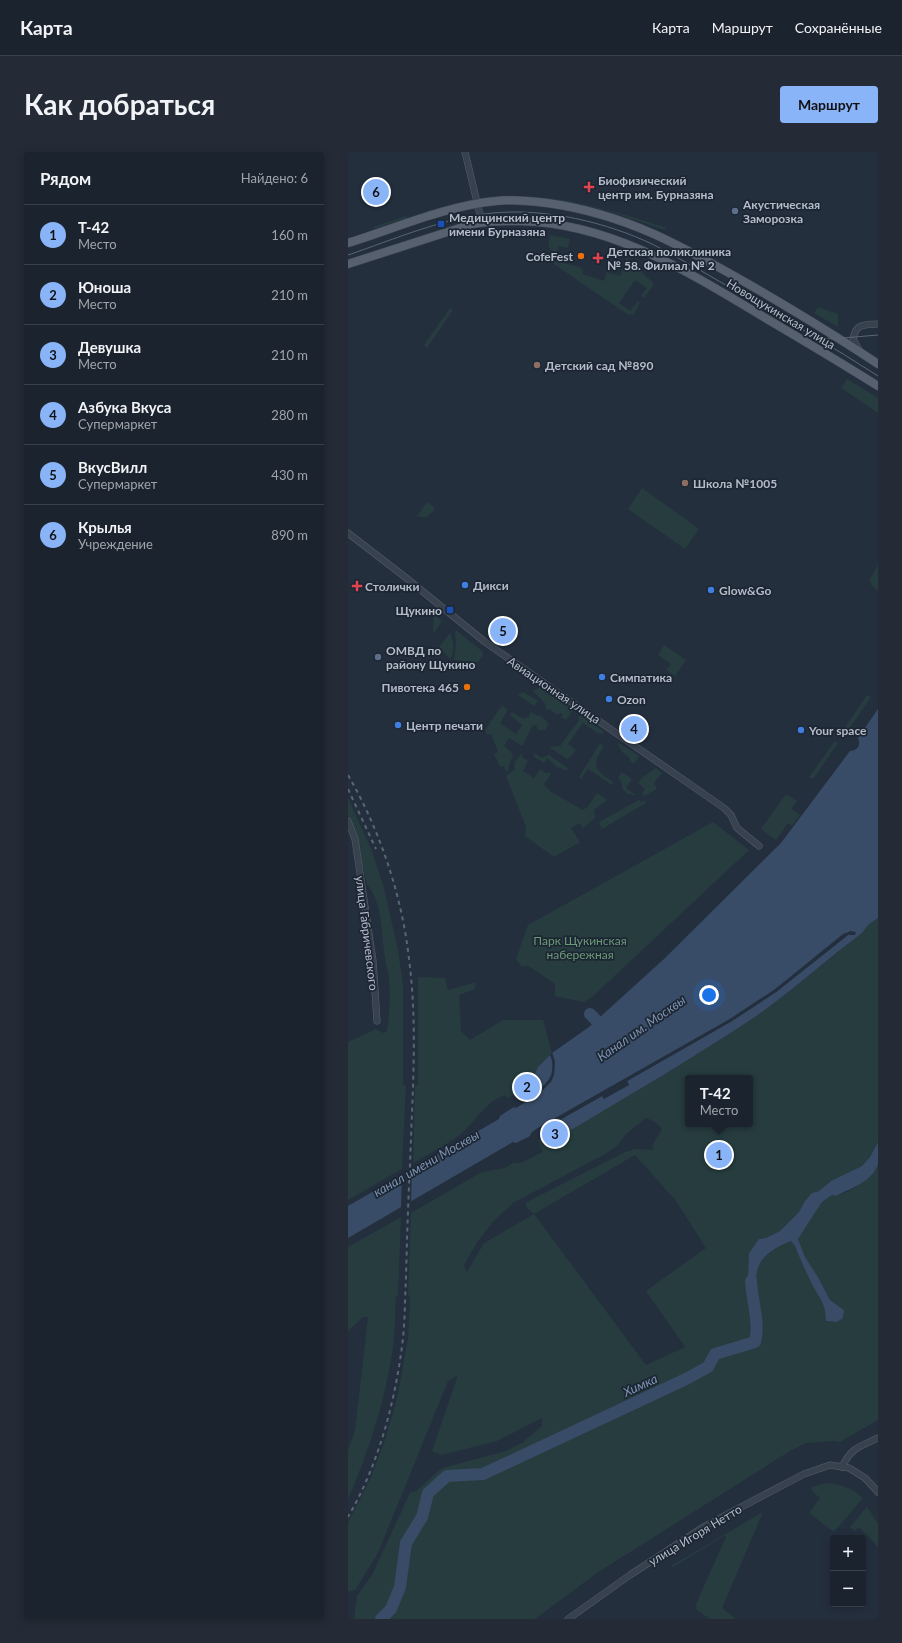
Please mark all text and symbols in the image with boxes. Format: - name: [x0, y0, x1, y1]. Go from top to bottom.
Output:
- text: Карта: [20, 16, 73, 39]
- text: Карта: [652, 19, 690, 36]
- text: Маршрут: [712, 19, 773, 36]
- text: Сохранённые: [795, 19, 882, 36]
- button: Маршрут: [780, 86, 878, 123]
- text: Как добраться: [24, 87, 215, 121]
- text: Рядом: [40, 168, 91, 189]
- text: Найдено: 6: [241, 170, 308, 186]
- place label: Биофизический центр им. Бурназяна: [598, 173, 714, 202]
- pin: 6: [363, 177, 389, 207]
- marker: Биофизический центр им. Бурназяна: [583, 181, 595, 193]
- place label: Акустическая Заморозка: [742, 197, 820, 226]
- marker: Акустическая Заморозка: [730, 206, 740, 216]
- place label: Медицинский центр имени Бурназяна: [449, 210, 565, 239]
- text: Т-42: [78, 218, 109, 236]
- marker: Медицинский центр имени Бурназяна: [436, 219, 446, 229]
- text: 1: [49, 227, 57, 243]
- text: 160 m: [271, 227, 308, 243]
- text: Место: [78, 236, 117, 252]
- place label: Детская поликлиника № 58. Филиал № 2: [607, 244, 731, 273]
- place label: CofeFest: [526, 249, 574, 264]
- marker: CofeFest: [576, 251, 586, 261]
- marker: Детская поликлиника № 58. Филиал № 2: [592, 252, 604, 264]
- street label: Новощукинская улица: [724, 276, 838, 352]
- text: Юноша: [78, 278, 131, 296]
- text: 2: [49, 287, 57, 303]
- text: 210 m: [271, 287, 308, 303]
- text: Место: [78, 296, 117, 312]
- text: Девушка: [78, 338, 141, 356]
- text: 3: [49, 347, 57, 363]
- text: 210 m: [271, 347, 308, 363]
- text: Место: [78, 356, 117, 372]
- place label: Детский сад №890: [545, 358, 653, 373]
- marker: Детский сад №890: [532, 360, 542, 370]
- text: Азбука Вкуса: [78, 398, 171, 416]
- text: 4: [49, 407, 57, 423]
- text: 280 m: [271, 407, 308, 423]
- text: Супермаркет: [78, 416, 157, 432]
- text: ВкусВилл: [78, 458, 147, 476]
- text: 5: [49, 467, 57, 483]
- text: 430 m: [271, 467, 308, 483]
- text: Супермаркет: [78, 476, 157, 492]
- place label: Школа №1005: [693, 476, 777, 491]
- marker: Школа №1005: [680, 478, 690, 488]
- text: Крылья: [78, 518, 132, 536]
- text: 6: [49, 527, 57, 543]
- text: 890 m: [271, 527, 308, 543]
- text: Учреждение: [78, 536, 153, 552]
- place label: Дикси: [473, 578, 509, 593]
- place label: Столички: [365, 579, 419, 594]
- marker: Дикси: [460, 580, 470, 590]
- marker: Столички: [352, 581, 362, 591]
- place label: Glow&Go: [719, 583, 771, 598]
- marker: Glow&Go: [706, 585, 716, 595]
- place label: Щукино: [395, 603, 442, 618]
- marker: Щукино: [445, 605, 455, 615]
- pin: 5: [490, 616, 516, 646]
- place label: ОМВД по району Щукино: [386, 643, 476, 672]
- marker: ОМВД по району Щукино: [373, 652, 383, 662]
- street label: Авиационная улица: [505, 653, 603, 727]
- place label: Симпатика: [610, 670, 672, 685]
- marker: Симпатика: [597, 672, 607, 682]
- place label: Пивотека 465: [382, 680, 459, 695]
- marker: Пивотека 465: [462, 682, 472, 692]
- place label: Ozon: [617, 692, 646, 707]
- marker: Ozon: [604, 694, 614, 704]
- pin: 4: [621, 714, 647, 744]
- place label: Центр печати: [406, 718, 483, 733]
- marker: Центр печати: [393, 720, 403, 730]
- place label: Your space: [808, 723, 867, 738]
- marker: Your space: [796, 725, 806, 735]
- street label: улица Габричевского: [353, 875, 382, 991]
- park label: Парк Щукинская набережная: [533, 933, 627, 962]
- your location: [699, 985, 719, 1005]
- water label: Канал им. Москвы: [594, 992, 688, 1064]
- pin: 2: [514, 1072, 540, 1102]
- popup: [685, 1075, 753, 1127]
- text: Т-42: [700, 1084, 731, 1102]
- text: Место: [700, 1102, 738, 1118]
- pin: 3: [542, 1119, 568, 1149]
- water label: канал имени Москвы: [370, 1126, 482, 1200]
- pin: 1: [706, 1140, 732, 1170]
- water label: Химка: [619, 1370, 660, 1400]
- street label: улица Игоря Нетто: [646, 1501, 744, 1569]
- map controls: [830, 1535, 866, 1607]
- button: +: [830, 1535, 866, 1571]
- button: −: [830, 1571, 866, 1607]

